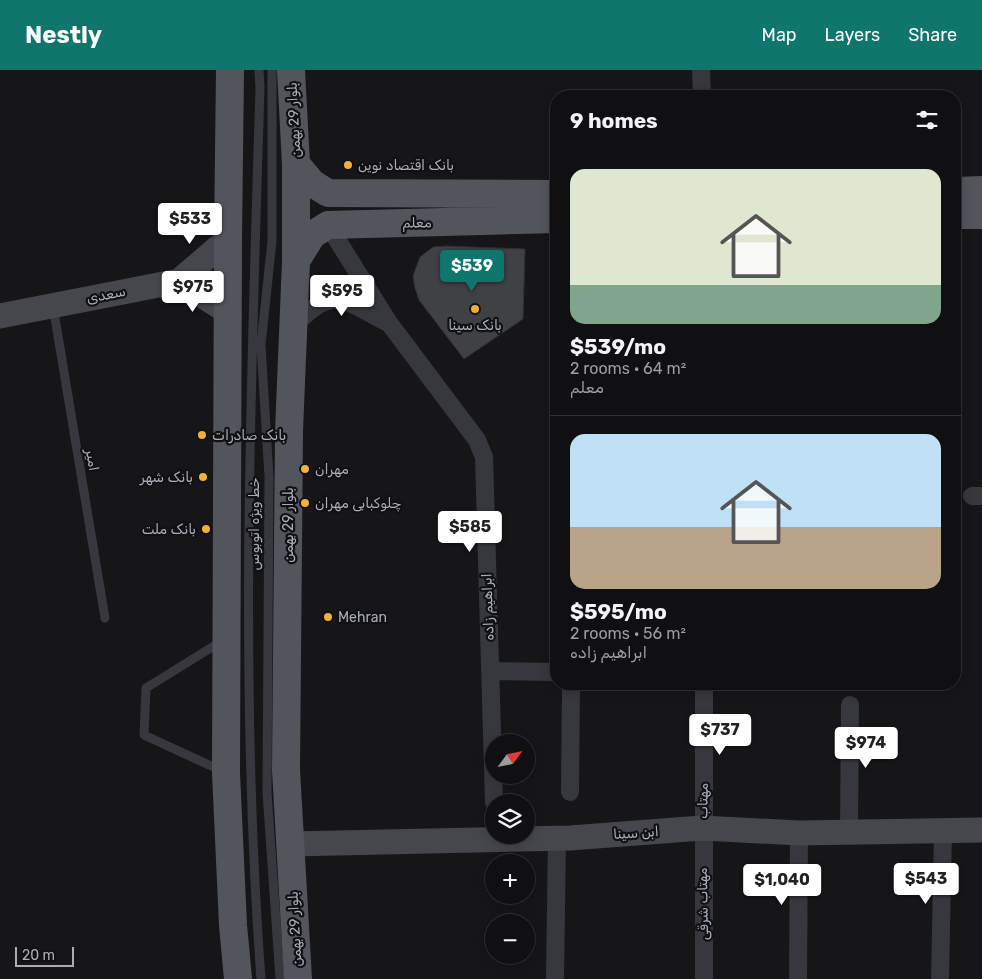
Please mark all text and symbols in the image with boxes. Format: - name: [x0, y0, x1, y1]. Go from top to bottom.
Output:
- text: Nestly: [25, 21, 102, 49]
- text: Map: [762, 24, 797, 46]
- text: Layers: [825, 24, 880, 46]
- text: Share: [908, 24, 957, 46]
- street label: بلوار 29 بهمن: [284, 82, 304, 158]
- icon: filters: [913, 106, 941, 134]
- text: 9 homes: [570, 108, 658, 133]
- place label: بانک اقتصاد نوین: [358, 157, 454, 174]
- marker: بانک اقتصاد نوین: [342, 159, 354, 171]
- icon: home: [711, 201, 801, 291]
- pin: $533: [160, 202, 220, 245]
- text: $533: [169, 209, 211, 228]
- street label: معلم: [402, 214, 432, 232]
- pin: $539: [442, 250, 502, 292]
- text: $539: [451, 256, 493, 275]
- pin: $975: [163, 270, 223, 313]
- pin: $595: [312, 274, 372, 317]
- text: $975: [173, 277, 213, 296]
- text: $595: [321, 281, 363, 300]
- street label: سعدی: [85, 283, 127, 307]
- marker: بانک سینا: [469, 303, 481, 315]
- place label: بانک سینا: [448, 317, 502, 334]
- text: $539/mo: [570, 334, 666, 359]
- text: 2 rooms · 64 m²: [570, 359, 686, 378]
- text: معلم: [570, 378, 604, 397]
- place label: بانک صادرات: [212, 427, 286, 444]
- marker: بانک صادرات: [196, 429, 208, 441]
- street label: امیر: [82, 447, 102, 472]
- place label: مهران: [315, 461, 349, 478]
- marker: مهران: [299, 463, 311, 475]
- icon: home: [711, 467, 801, 557]
- place label: بانک شهر: [139, 469, 193, 486]
- marker: بانک شهر: [197, 471, 209, 483]
- street label: خط ویژه اتوبوس: [246, 477, 263, 571]
- street label: بلوار 29 بهمن: [280, 487, 297, 563]
- place label: چلوکبابی مهران: [315, 495, 402, 512]
- marker: چلوکبابی مهران: [299, 497, 311, 509]
- pin: $585: [440, 510, 500, 553]
- text: $585: [449, 517, 491, 536]
- place label: بانک ملت: [142, 521, 196, 538]
- marker: بانک ملت: [200, 523, 212, 535]
- street label: ابراهیم زاده: [478, 573, 498, 641]
- text: $595/mo: [570, 599, 667, 624]
- place label: Mehran: [338, 609, 387, 626]
- marker: Mehran: [322, 611, 334, 623]
- text: 2 rooms · 56 m²: [570, 624, 686, 643]
- text: ابراهیم زاده: [570, 643, 647, 662]
- pin: $737: [690, 714, 750, 756]
- text: $737: [700, 720, 740, 739]
- pin: $974: [836, 726, 896, 769]
- text: $974: [846, 733, 886, 752]
- north arrow: [485, 734, 535, 784]
- map controls: [485, 734, 535, 964]
- street label: مهتاب: [694, 783, 712, 819]
- button: layers: [485, 794, 535, 844]
- street label: ابن سینا: [613, 823, 659, 843]
- button: +: [485, 854, 535, 904]
- pin: $543: [896, 862, 956, 905]
- pin: $1,040: [741, 864, 823, 906]
- street label: مهتاب شرقی: [694, 867, 712, 940]
- text: $543: [905, 869, 947, 888]
- text: $1,040: [754, 870, 810, 889]
- street label: بلوار 29 بهمن: [285, 891, 305, 967]
- button: −: [485, 914, 535, 964]
- scale bar: [15, 944, 74, 967]
- text: 20 m: [22, 947, 55, 964]

